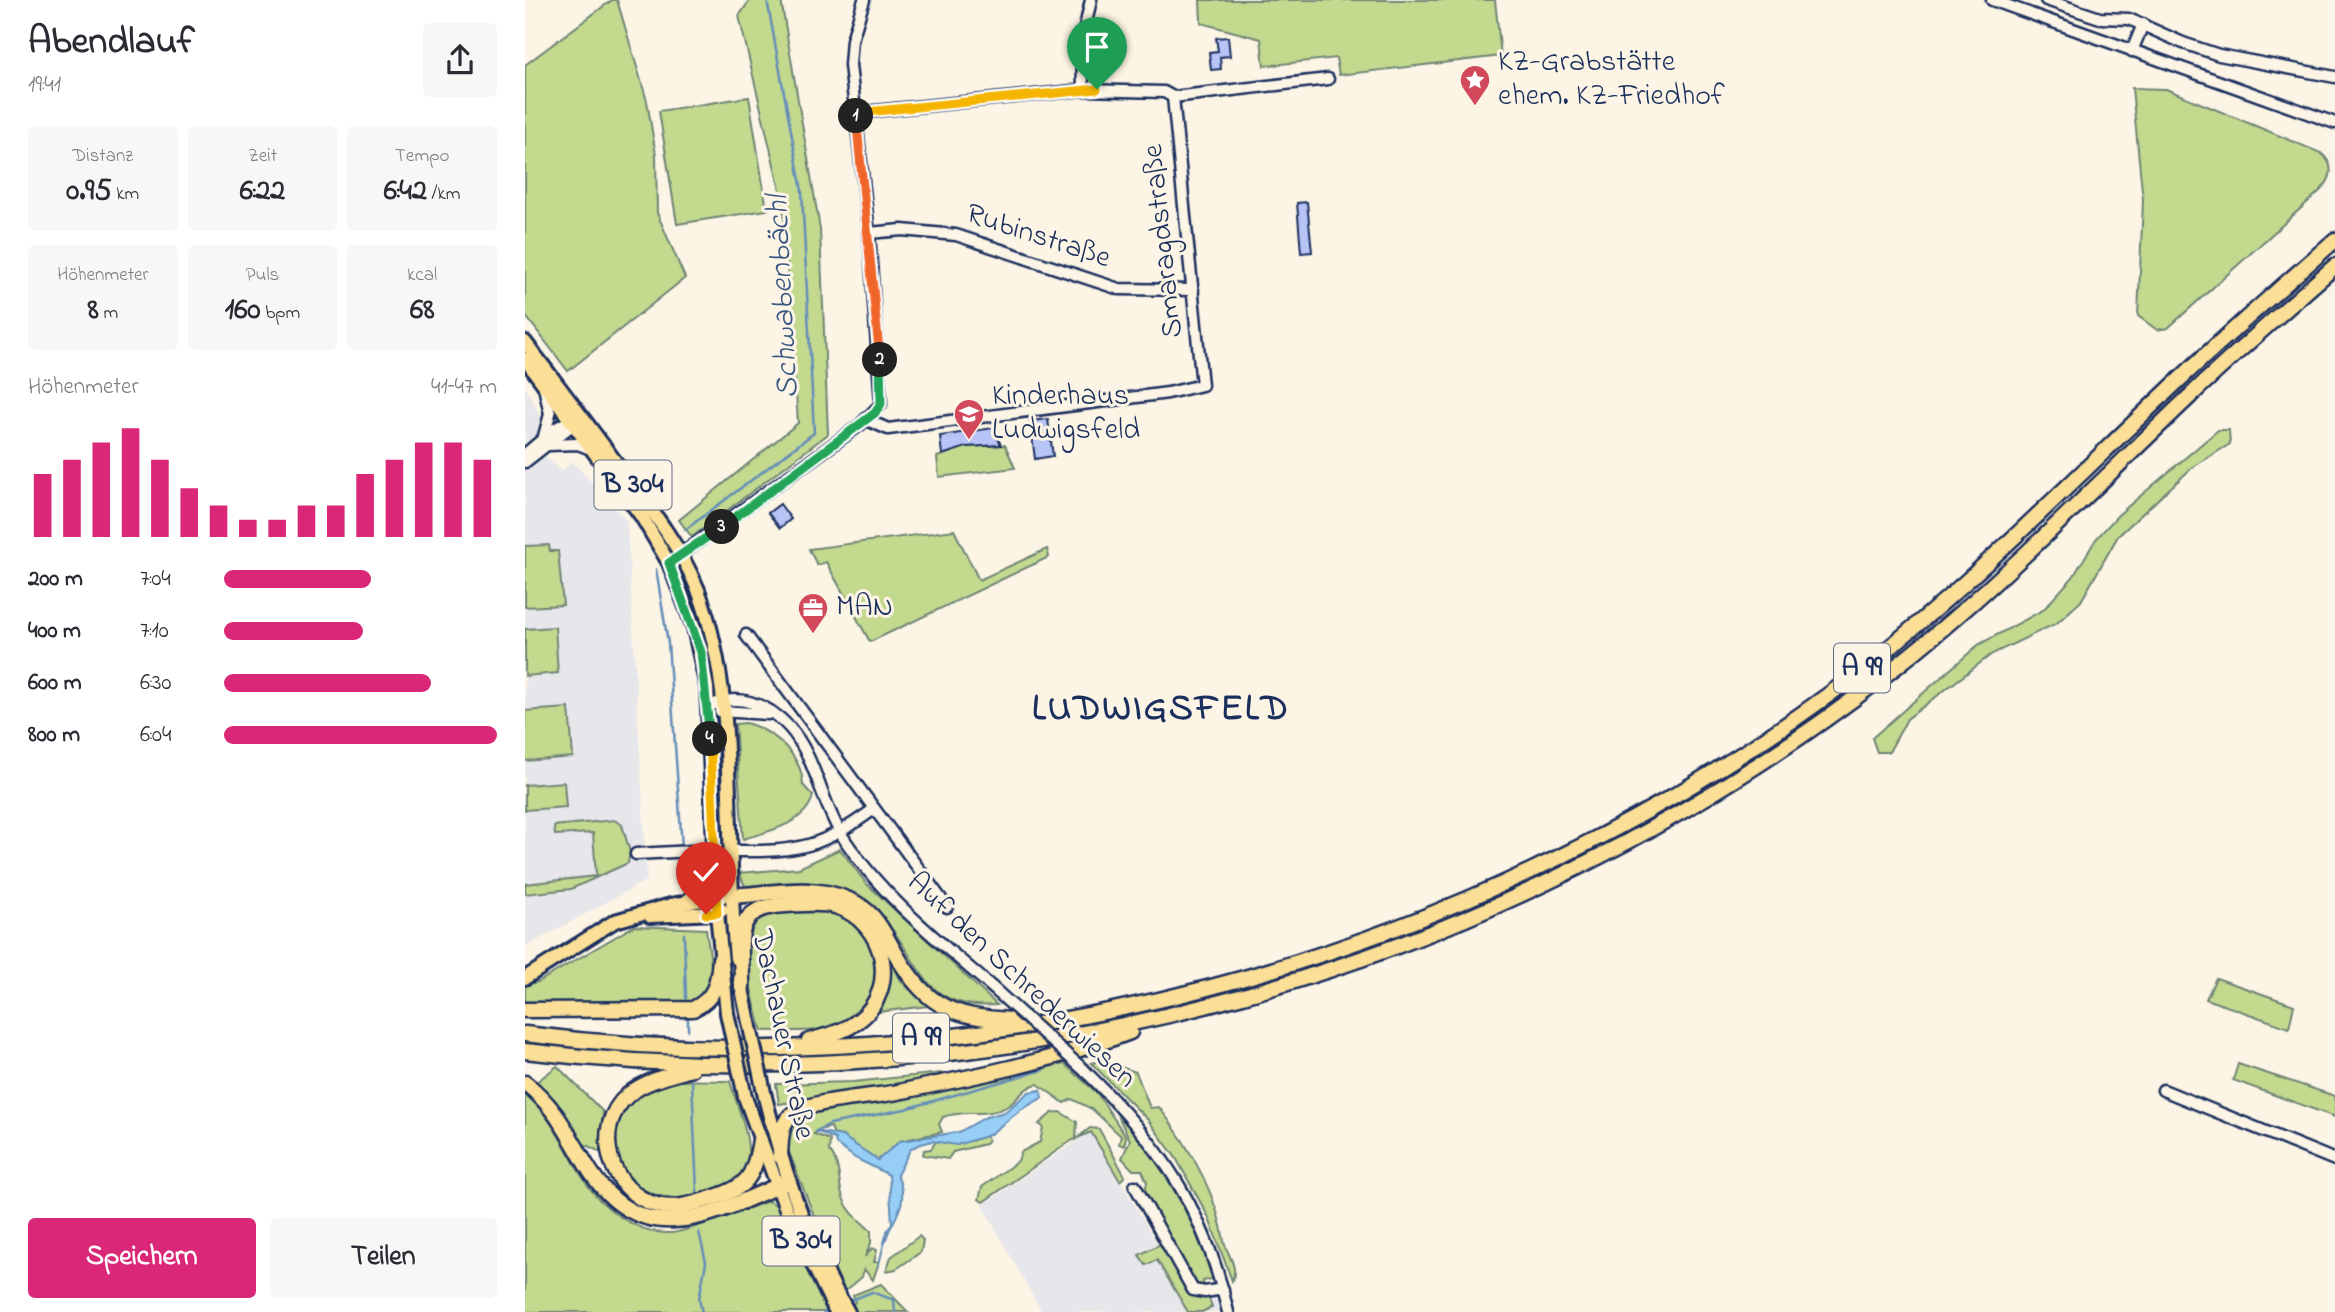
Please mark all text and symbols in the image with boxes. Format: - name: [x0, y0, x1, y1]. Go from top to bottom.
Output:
- text: Abendlauf: [28, 15, 195, 71]
- pin: [1067, 17, 1127, 89]
- button: share: [423, 23, 497, 97]
- icon: arrive: [1078, 28, 1116, 66]
- place label: KZ-Grabstätte ehem. KZ-Friedhof: [1498, 41, 1725, 119]
- place icon: KZ-Grabstätte ehem. KZ-Friedhof: [1458, 63, 1492, 107]
- text: 19:41: [28, 69, 61, 102]
- pin: 1: [839, 99, 873, 134]
- text: 1: [852, 102, 859, 129]
- street label: Smaragdstraße: [1132, 141, 1196, 340]
- text: Distanz: [72, 143, 133, 170]
- text: Zeit: [248, 143, 277, 170]
- text: Tempo: [395, 143, 449, 170]
- text: 0.95: [66, 170, 112, 214]
- text: 6:22: [240, 170, 285, 214]
- text: 6:42: [384, 170, 427, 214]
- text: km: [112, 181, 139, 208]
- text: /km: [427, 181, 461, 208]
- water label: Schwabenbächl: [755, 191, 813, 400]
- street label: Rubinstraße: [960, 193, 1117, 281]
- text: Höhenmeter: [57, 262, 148, 289]
- text: Puls: [246, 262, 279, 289]
- text: kcal: [407, 262, 437, 289]
- text: 8: [87, 289, 99, 333]
- text: 160: [225, 289, 260, 333]
- text: 68: [410, 289, 434, 333]
- text: m: [99, 300, 118, 327]
- text: bpm: [260, 300, 300, 327]
- pin: 2: [863, 342, 897, 378]
- text: 2: [875, 346, 884, 373]
- text: Höhenmeter: [28, 371, 139, 404]
- text: 41–47 m: [431, 371, 497, 404]
- place label: Kinderhaus Ludwigsfeld: [992, 375, 1140, 453]
- school or university icon: Kinderhaus Ludwigsfeld: [952, 397, 986, 441]
- road number: B 304: [595, 461, 671, 510]
- pin: 3: [705, 510, 739, 544]
- text: 3: [718, 513, 725, 540]
- text: 200 m: [28, 563, 83, 596]
- text: 7:04: [140, 563, 171, 596]
- place label: MAN: [836, 586, 893, 630]
- office icon: MAN: [796, 591, 830, 635]
- text: 400 m: [28, 615, 81, 648]
- text: 7:10: [140, 615, 169, 648]
- road number: A 99: [1834, 644, 1890, 692]
- text: 600 m: [28, 667, 82, 700]
- text: 6:30: [140, 667, 172, 700]
- district label: LUDWIGSFELD: [1032, 683, 1290, 737]
- text: 800 m: [28, 719, 80, 752]
- text: 6:04: [140, 719, 172, 752]
- pin: 4: [693, 722, 727, 756]
- text: 4: [706, 725, 713, 752]
- pin: [676, 842, 736, 914]
- icon: check: [687, 853, 725, 891]
- street label: Auf den Schrederwiesen: [896, 862, 1146, 1100]
- street label: Dachauer Straße: [738, 925, 826, 1144]
- road number: A 99: [893, 1014, 949, 1062]
- road number: B 304: [763, 1216, 839, 1266]
- button: Speichern: [28, 1218, 256, 1298]
- button: Teilen: [270, 1218, 497, 1298]

